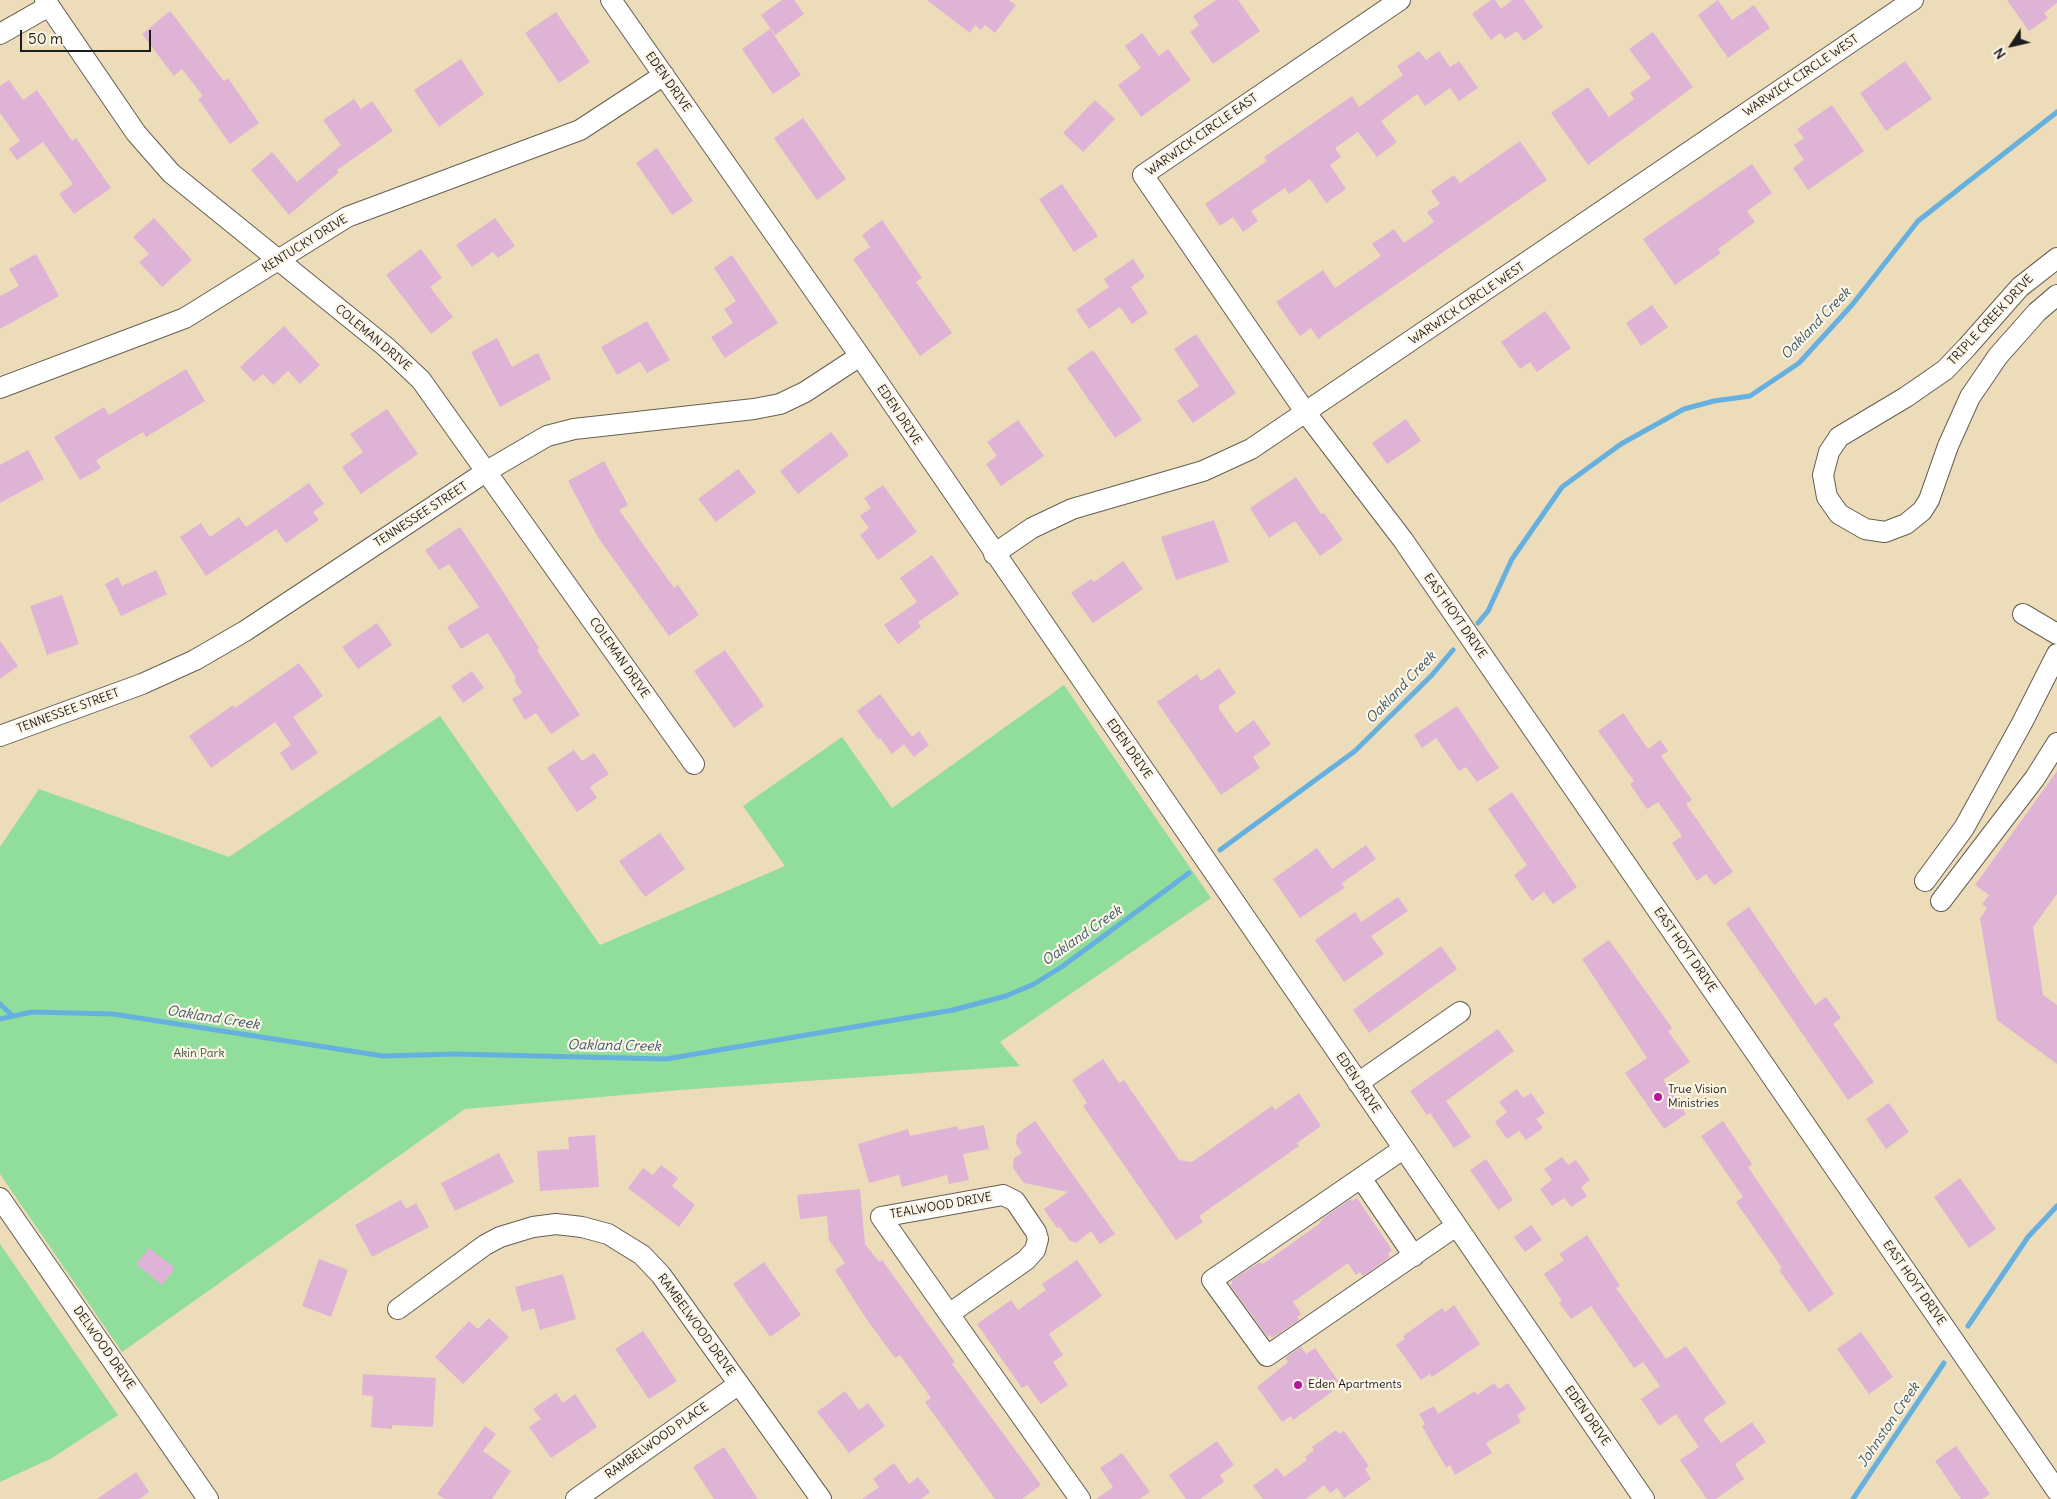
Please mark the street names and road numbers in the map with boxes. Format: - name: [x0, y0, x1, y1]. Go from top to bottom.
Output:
- street label: WARWICK CIRCLE WEST: [1741, 32, 1861, 120]
- street label: EDEN DRIVE: [642, 49, 694, 115]
- street label: WARWICK CIRCLE EAST: [1143, 91, 1261, 179]
- street label: KENTUCKY DRIVE: [260, 212, 350, 276]
- street label: WARWICK CIRCLE WEST: [1407, 260, 1527, 348]
- street label: TRIPLE CREEK DRIVE: [1945, 272, 2037, 368]
- street label: COLEMAN DRIVE: [332, 302, 414, 374]
- street label: EDEN DRIVE: [874, 382, 924, 448]
- street label: TENNESSEE STREET: [372, 480, 470, 550]
- street label: EAST HOYT DRIVE: [1420, 571, 1490, 661]
- street label: COLEMAN DRIVE: [586, 615, 652, 701]
- street label: TENNESSEE STREET: [15, 686, 121, 736]
- street label: EDEN DRIVE: [1103, 716, 1155, 782]
- street label: EAST HOYT DRIVE: [1650, 905, 1720, 995]
- street label: EDEN DRIVE: [1333, 1050, 1383, 1116]
- street label: TEALWOOD DRIVE: [889, 1190, 993, 1222]
- street label: EAST HOYT DRIVE: [1879, 1238, 1949, 1328]
- street label: RAMBELWOOD DRIVE: [654, 1271, 738, 1379]
- street label: DELWOOD DRIVE: [70, 1304, 138, 1392]
- street label: EDEN DRIVE: [1561, 1383, 1613, 1449]
- street label: RAMBELWOOD PLACE: [603, 1400, 711, 1482]

